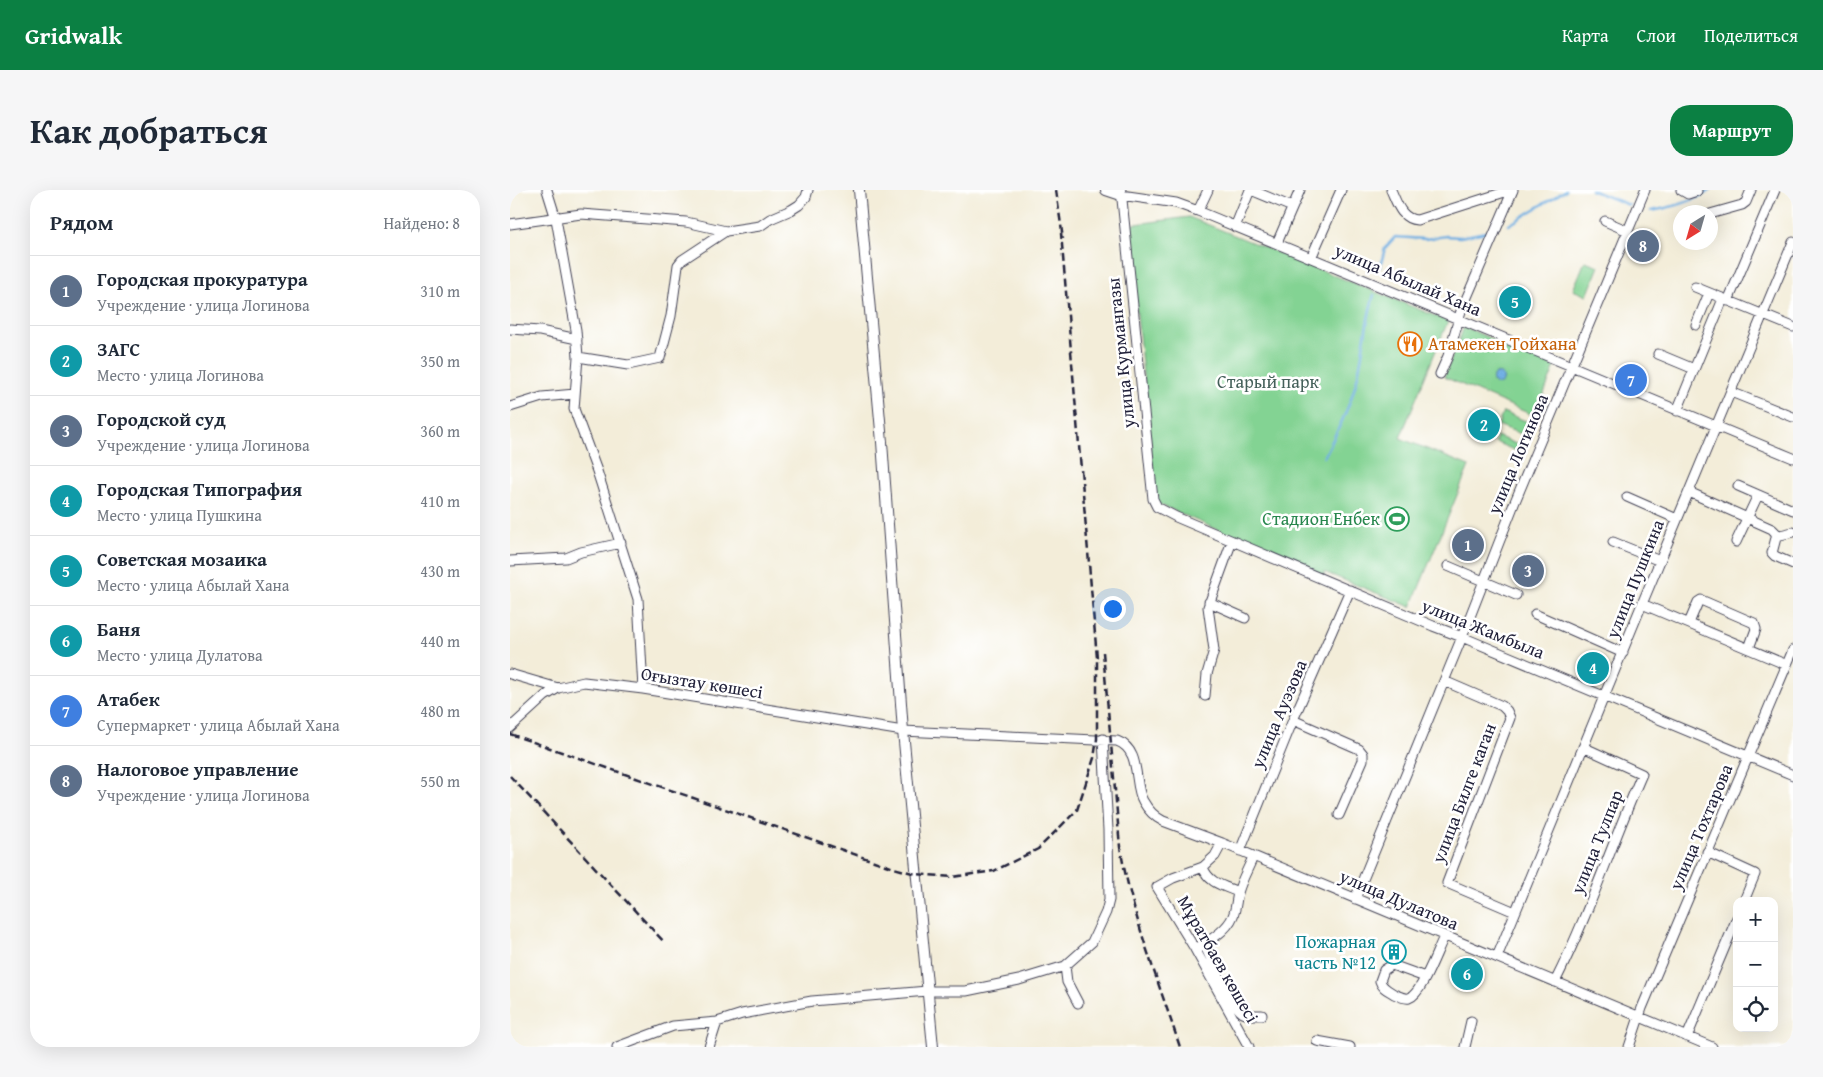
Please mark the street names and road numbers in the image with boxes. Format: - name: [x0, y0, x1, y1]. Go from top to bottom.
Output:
- street label: улица Абылай Хана: [1330, 236, 1486, 323]
- street label: улица Курмангазы: [1099, 276, 1142, 431]
- street label: улица Логинова: [1480, 389, 1555, 519]
- street label: улица Пушкина: [1598, 515, 1671, 643]
- street label: улица Жамбыла: [1417, 591, 1549, 666]
- street label: улица Ауэзова: [1243, 655, 1314, 773]
- street label: Оғызтау көшесі: [639, 660, 765, 705]
- street label: улица Билге каган: [1424, 719, 1503, 868]
- street label: улица Тохтарова: [1661, 759, 1739, 895]
- street label: улица Тулпар: [1563, 785, 1630, 899]
- street label: улица Дулатова: [1335, 862, 1463, 937]
- street label: Мұратбаев көшесі: [1171, 890, 1266, 1028]

